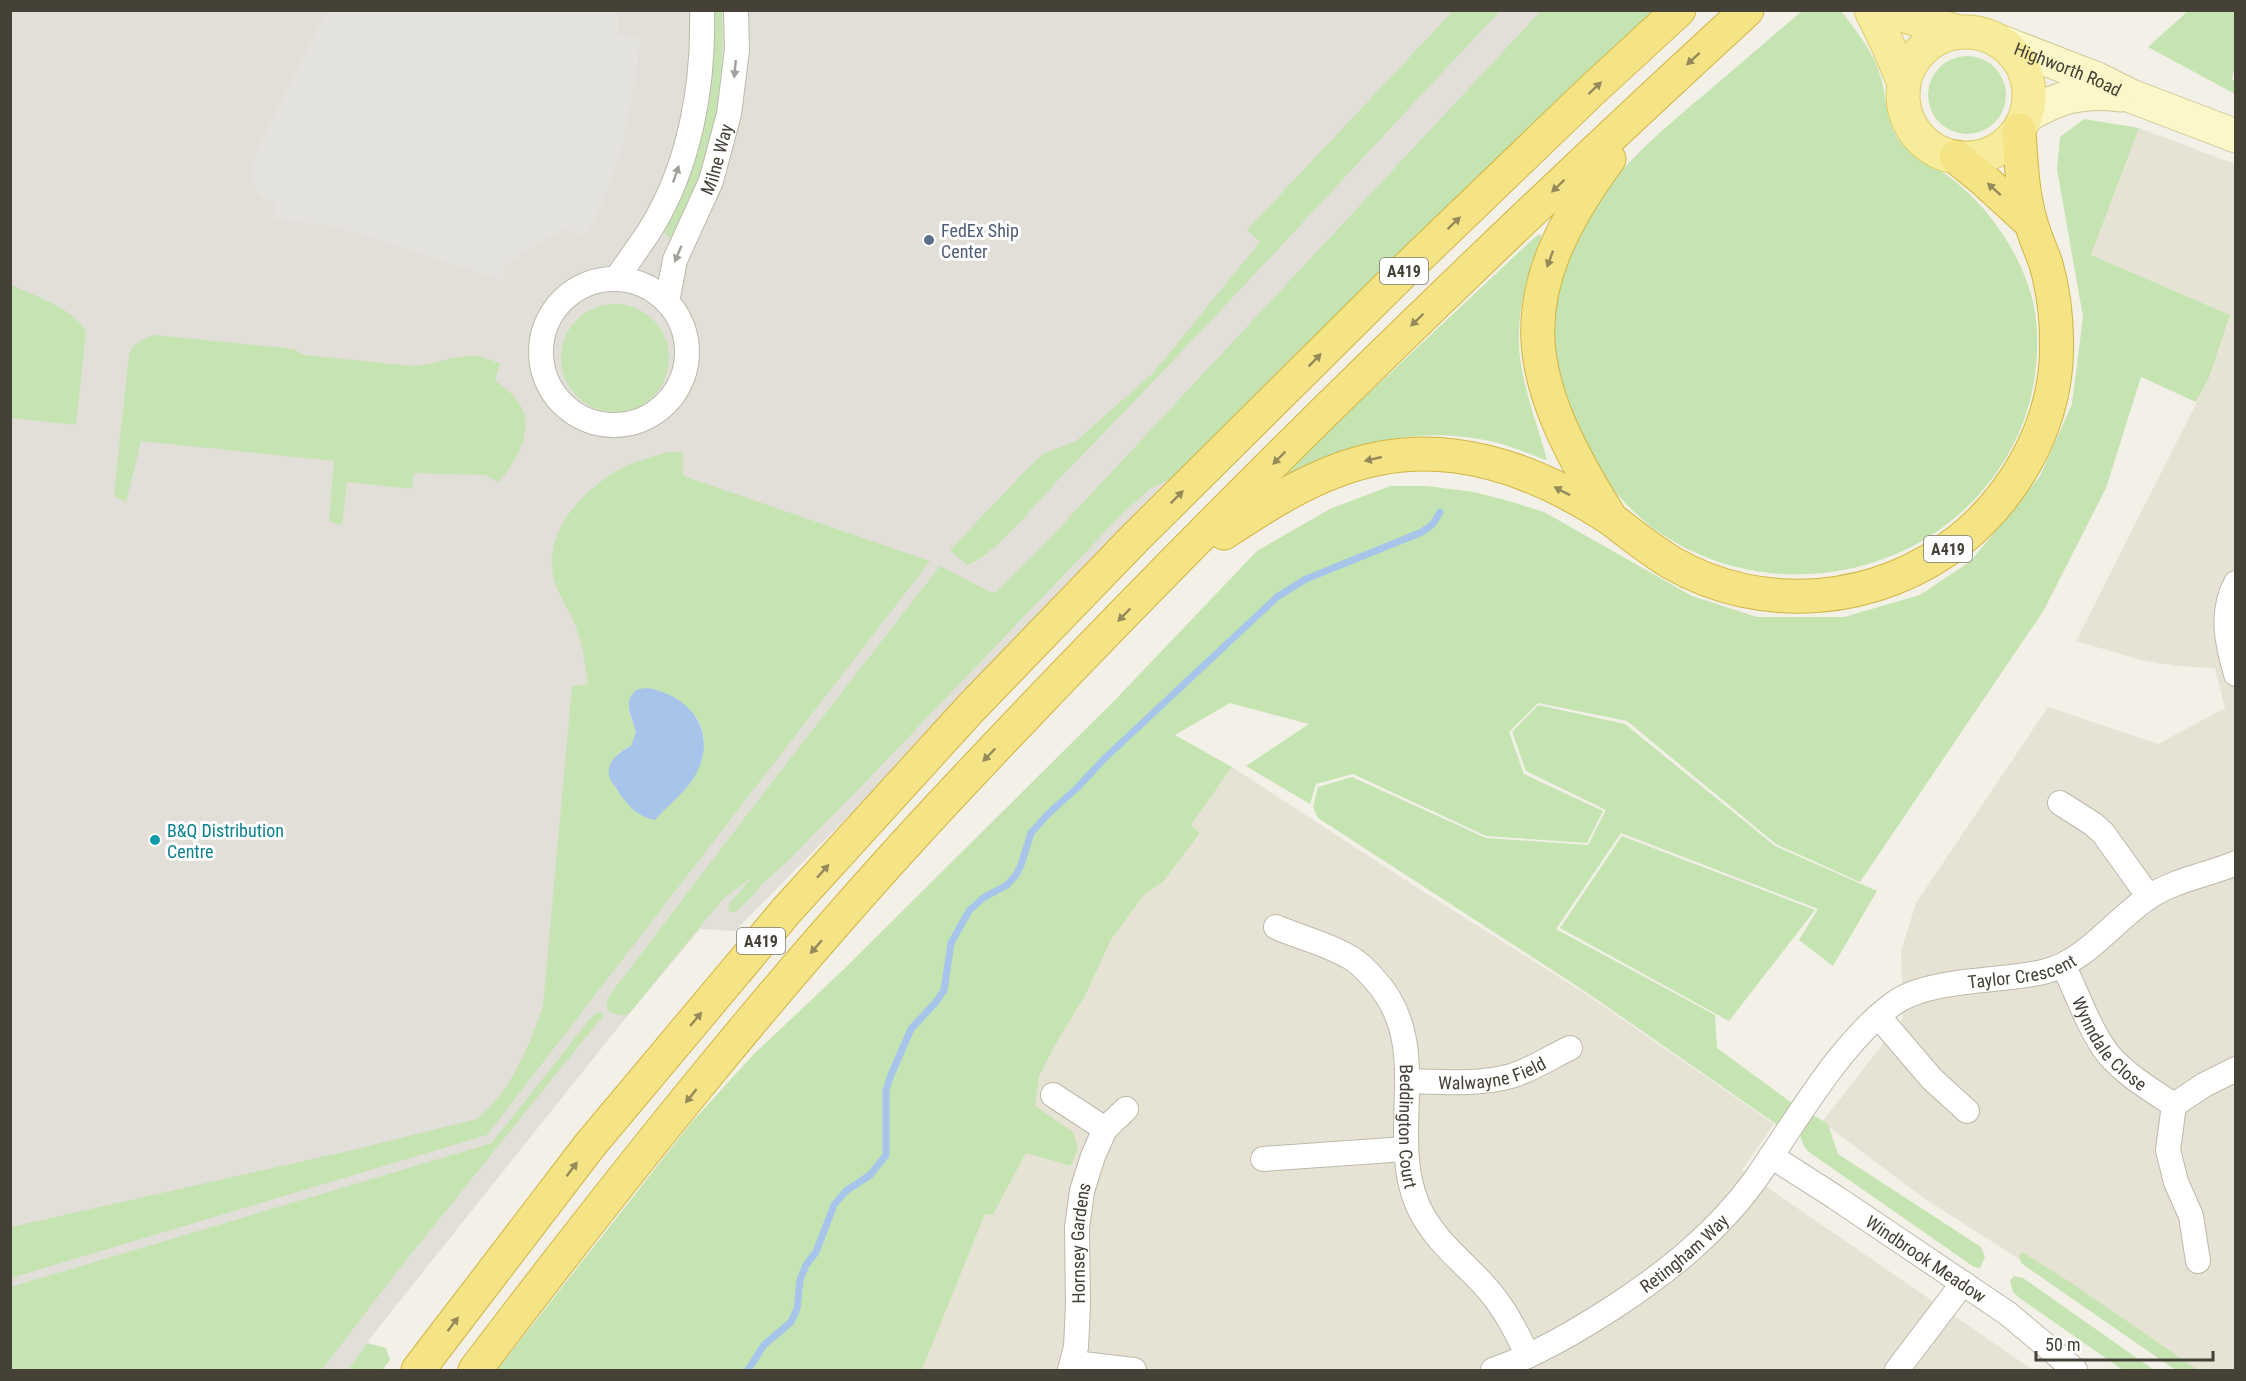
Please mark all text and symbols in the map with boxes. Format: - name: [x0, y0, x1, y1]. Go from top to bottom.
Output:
- street label: Highworth Road: [2011, 38, 2125, 100]
- one-way arrow: [1686, 52, 1701, 65]
- one-way arrow: [730, 59, 740, 78]
- one-way arrow: [1587, 81, 1602, 95]
- street label: Milne Way: [696, 121, 737, 198]
- one-way arrow: [672, 165, 682, 183]
- one-way arrow: [1552, 178, 1566, 192]
- one-way arrow: [1987, 182, 2002, 196]
- one-way arrow: [1447, 216, 1462, 230]
- place label: FedEx Ship Center: [941, 220, 1019, 262]
- marker: FedEx Ship Center: [922, 233, 936, 247]
- one-way arrow: [673, 245, 682, 263]
- one-way arrow: [1545, 251, 1555, 269]
- road number: A419: [1380, 258, 1428, 284]
- one-way arrow: [1410, 313, 1424, 327]
- one-way arrow: [1308, 353, 1322, 367]
- one-way arrow: [1272, 450, 1286, 464]
- one-way arrow: [1364, 455, 1383, 464]
- one-way arrow: [1553, 486, 1570, 496]
- one-way arrow: [1169, 491, 1183, 505]
- road number: A419: [1924, 536, 1972, 562]
- one-way arrow: [1118, 607, 1132, 621]
- one-way arrow: [983, 747, 996, 762]
- place label: B&Q Distribution Centre: [167, 820, 284, 862]
- marker: B&Q Distribution Centre: [148, 833, 162, 847]
- one-way arrow: [816, 863, 830, 878]
- road number: A419: [737, 928, 785, 954]
- one-way arrow: [810, 939, 823, 954]
- street label: Taylor Crescent: [1967, 949, 2080, 992]
- street label: Wynndale Close: [2068, 993, 2151, 1094]
- one-way arrow: [689, 1012, 702, 1027]
- street label: Walwayne Field: [1438, 1052, 1549, 1093]
- street label: Beddington Court: [1395, 1064, 1422, 1190]
- one-way arrow: [684, 1088, 697, 1104]
- one-way arrow: [566, 1162, 578, 1178]
- street label: Hornsey Gardens: [1066, 1180, 1095, 1304]
- street label: Retingham Way: [1636, 1209, 1733, 1297]
- street label: Windbrook Meadow: [1862, 1211, 1991, 1307]
- one-way arrow: [447, 1316, 460, 1332]
- scale bar: [2036, 1324, 2213, 1362]
- text: 50 m: [2045, 1334, 2080, 1355]

